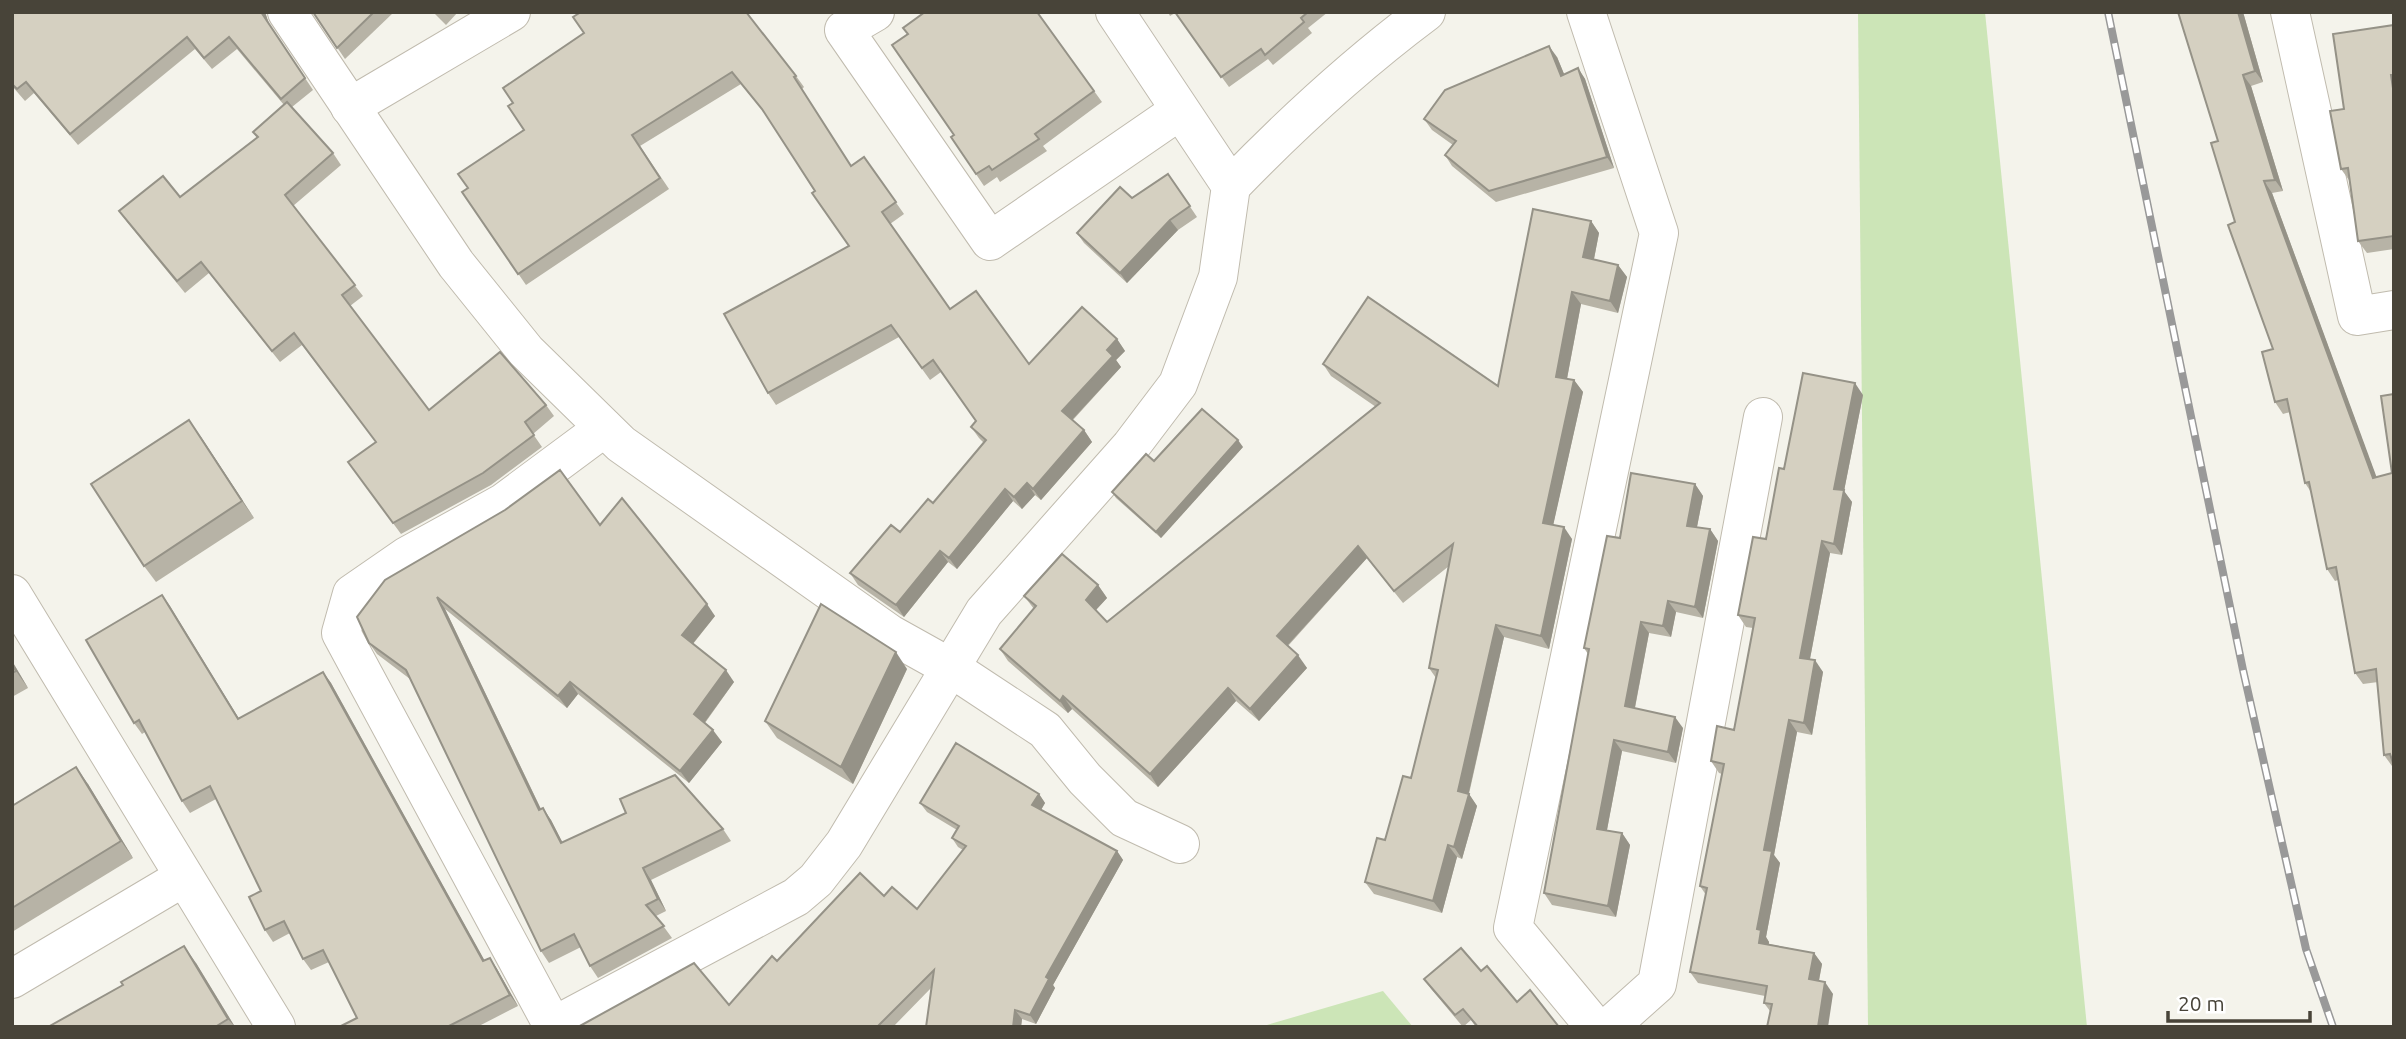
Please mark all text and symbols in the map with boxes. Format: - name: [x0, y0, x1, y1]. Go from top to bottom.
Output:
- scale bar: [2168, 979, 2310, 1023]
- text: 20 m: [2178, 991, 2225, 1015]

